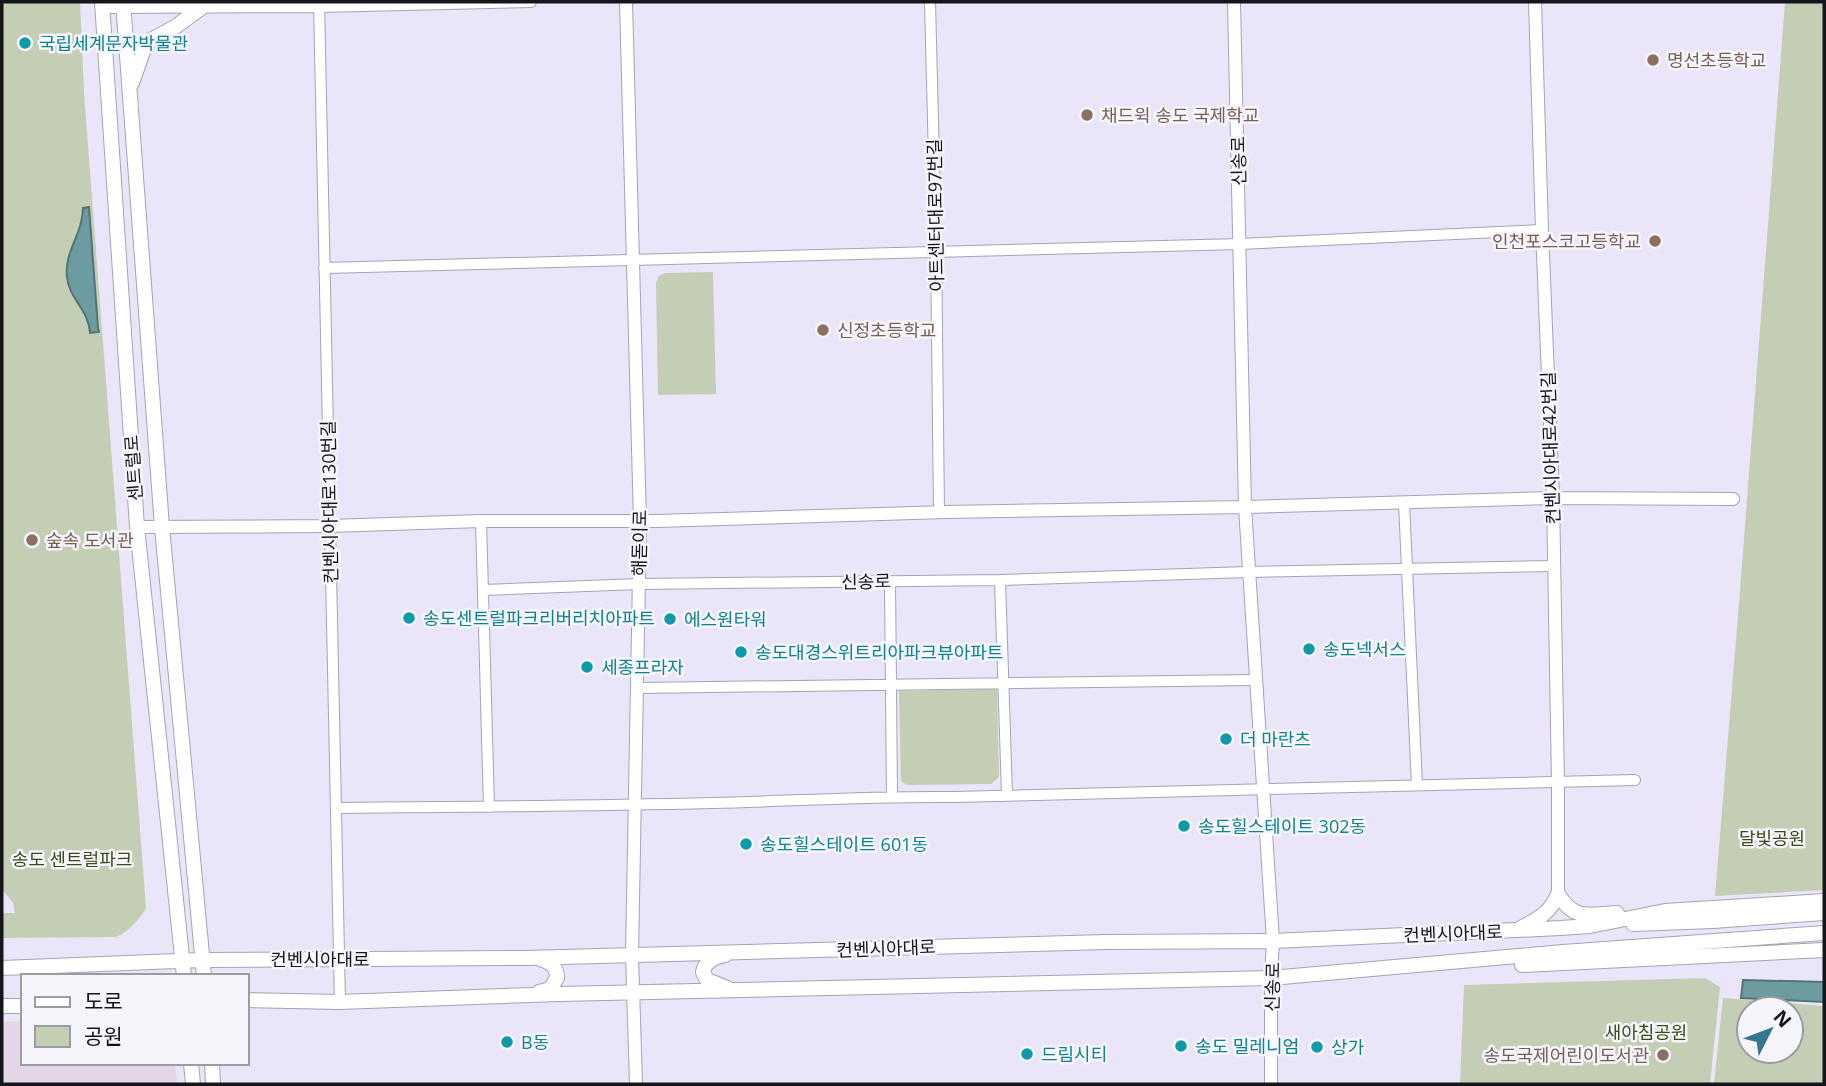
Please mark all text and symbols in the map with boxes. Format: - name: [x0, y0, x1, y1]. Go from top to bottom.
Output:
- place label: 국립세계문자박물관: [39, 31, 188, 55]
- marker: 국립세계문자박물관: [17, 35, 33, 51]
- place label: 명선초등학교: [1667, 48, 1766, 72]
- marker: 명선초등학교: [1645, 52, 1661, 68]
- place label: 채드윅 송도 국제학교: [1101, 103, 1259, 127]
- marker: 채드윅 송도 국제학교: [1079, 107, 1095, 123]
- street label: 신송로: [1226, 136, 1250, 186]
- street label: 아트센터대로97번길: [922, 138, 948, 292]
- place label: 인천포스코고등학교: [1492, 229, 1641, 253]
- marker: 인천포스코고등학교: [1647, 233, 1663, 249]
- place label: 신정초등학교: [837, 318, 936, 342]
- marker: 신정초등학교: [815, 322, 831, 338]
- street label: 컨벤시아대로42번길: [1535, 371, 1565, 525]
- street label: 컨벤시아대로130번길: [316, 420, 342, 584]
- street label: 센트럴로: [119, 434, 147, 502]
- street label: 해돋이로: [626, 510, 652, 576]
- place label: 숲속 도서관: [46, 528, 134, 552]
- marker: 숲속 도서관: [24, 532, 40, 548]
- street label: 신송로: [841, 569, 891, 593]
- place label: 송도센트럴파크리버리치아파트: [423, 606, 655, 630]
- place label: 에스원타워: [684, 607, 767, 631]
- marker: 송도센트럴파크리버리치아파트: [401, 610, 417, 626]
- marker: 에스원타워: [662, 611, 678, 627]
- place label: 송도넥서스: [1323, 637, 1406, 661]
- place label: 송도대경스위트리아파크뷰아파트: [755, 640, 1003, 664]
- marker: 송도넥서스: [1301, 641, 1317, 657]
- marker: 송도대경스위트리아파크뷰아파트: [733, 644, 749, 660]
- place label: 세종프라자: [601, 655, 684, 679]
- marker: 세종프라자: [579, 659, 595, 675]
- place label: 더 마란츠: [1240, 727, 1311, 751]
- marker: 더 마란츠: [1218, 731, 1234, 747]
- place label: 송도힐스테이트 302동: [1198, 814, 1366, 838]
- marker: 송도힐스테이트 302동: [1176, 818, 1192, 834]
- park label: 달빛공원: [1739, 826, 1805, 850]
- place label: 송도힐스테이트 601동: [760, 832, 928, 856]
- marker: 송도힐스테이트 601동: [738, 836, 754, 852]
- park label: 송도 센트럴파크: [12, 847, 132, 871]
- street label: 컨벤시아대로: [1403, 919, 1503, 947]
- street label: 컨벤시아대로: [836, 934, 936, 962]
- street label: 컨벤시아대로: [270, 947, 370, 971]
- street label: 신송로: [1260, 962, 1284, 1012]
- legend: [21, 974, 248, 1065]
- text: 도로: [84, 987, 123, 1015]
- north arrow: [1735, 995, 1805, 1065]
- text: N: [1768, 1004, 1797, 1033]
- park label: 새아침공원: [1605, 1020, 1687, 1044]
- text: 공원: [84, 1022, 123, 1050]
- place label: B동: [521, 1030, 549, 1054]
- marker: B동: [499, 1034, 515, 1050]
- place label: 송도 밀레니엄: [1195, 1034, 1299, 1058]
- place label: 상가: [1331, 1035, 1365, 1059]
- marker: 송도 밀레니엄: [1173, 1038, 1189, 1054]
- marker: 상가: [1309, 1039, 1325, 1055]
- place label: 드림시티: [1041, 1042, 1107, 1066]
- place label: 송도국제어린이도서관: [1483, 1043, 1649, 1067]
- marker: 드림시티: [1019, 1046, 1035, 1062]
- marker: 송도국제어린이도서관: [1655, 1047, 1671, 1063]

